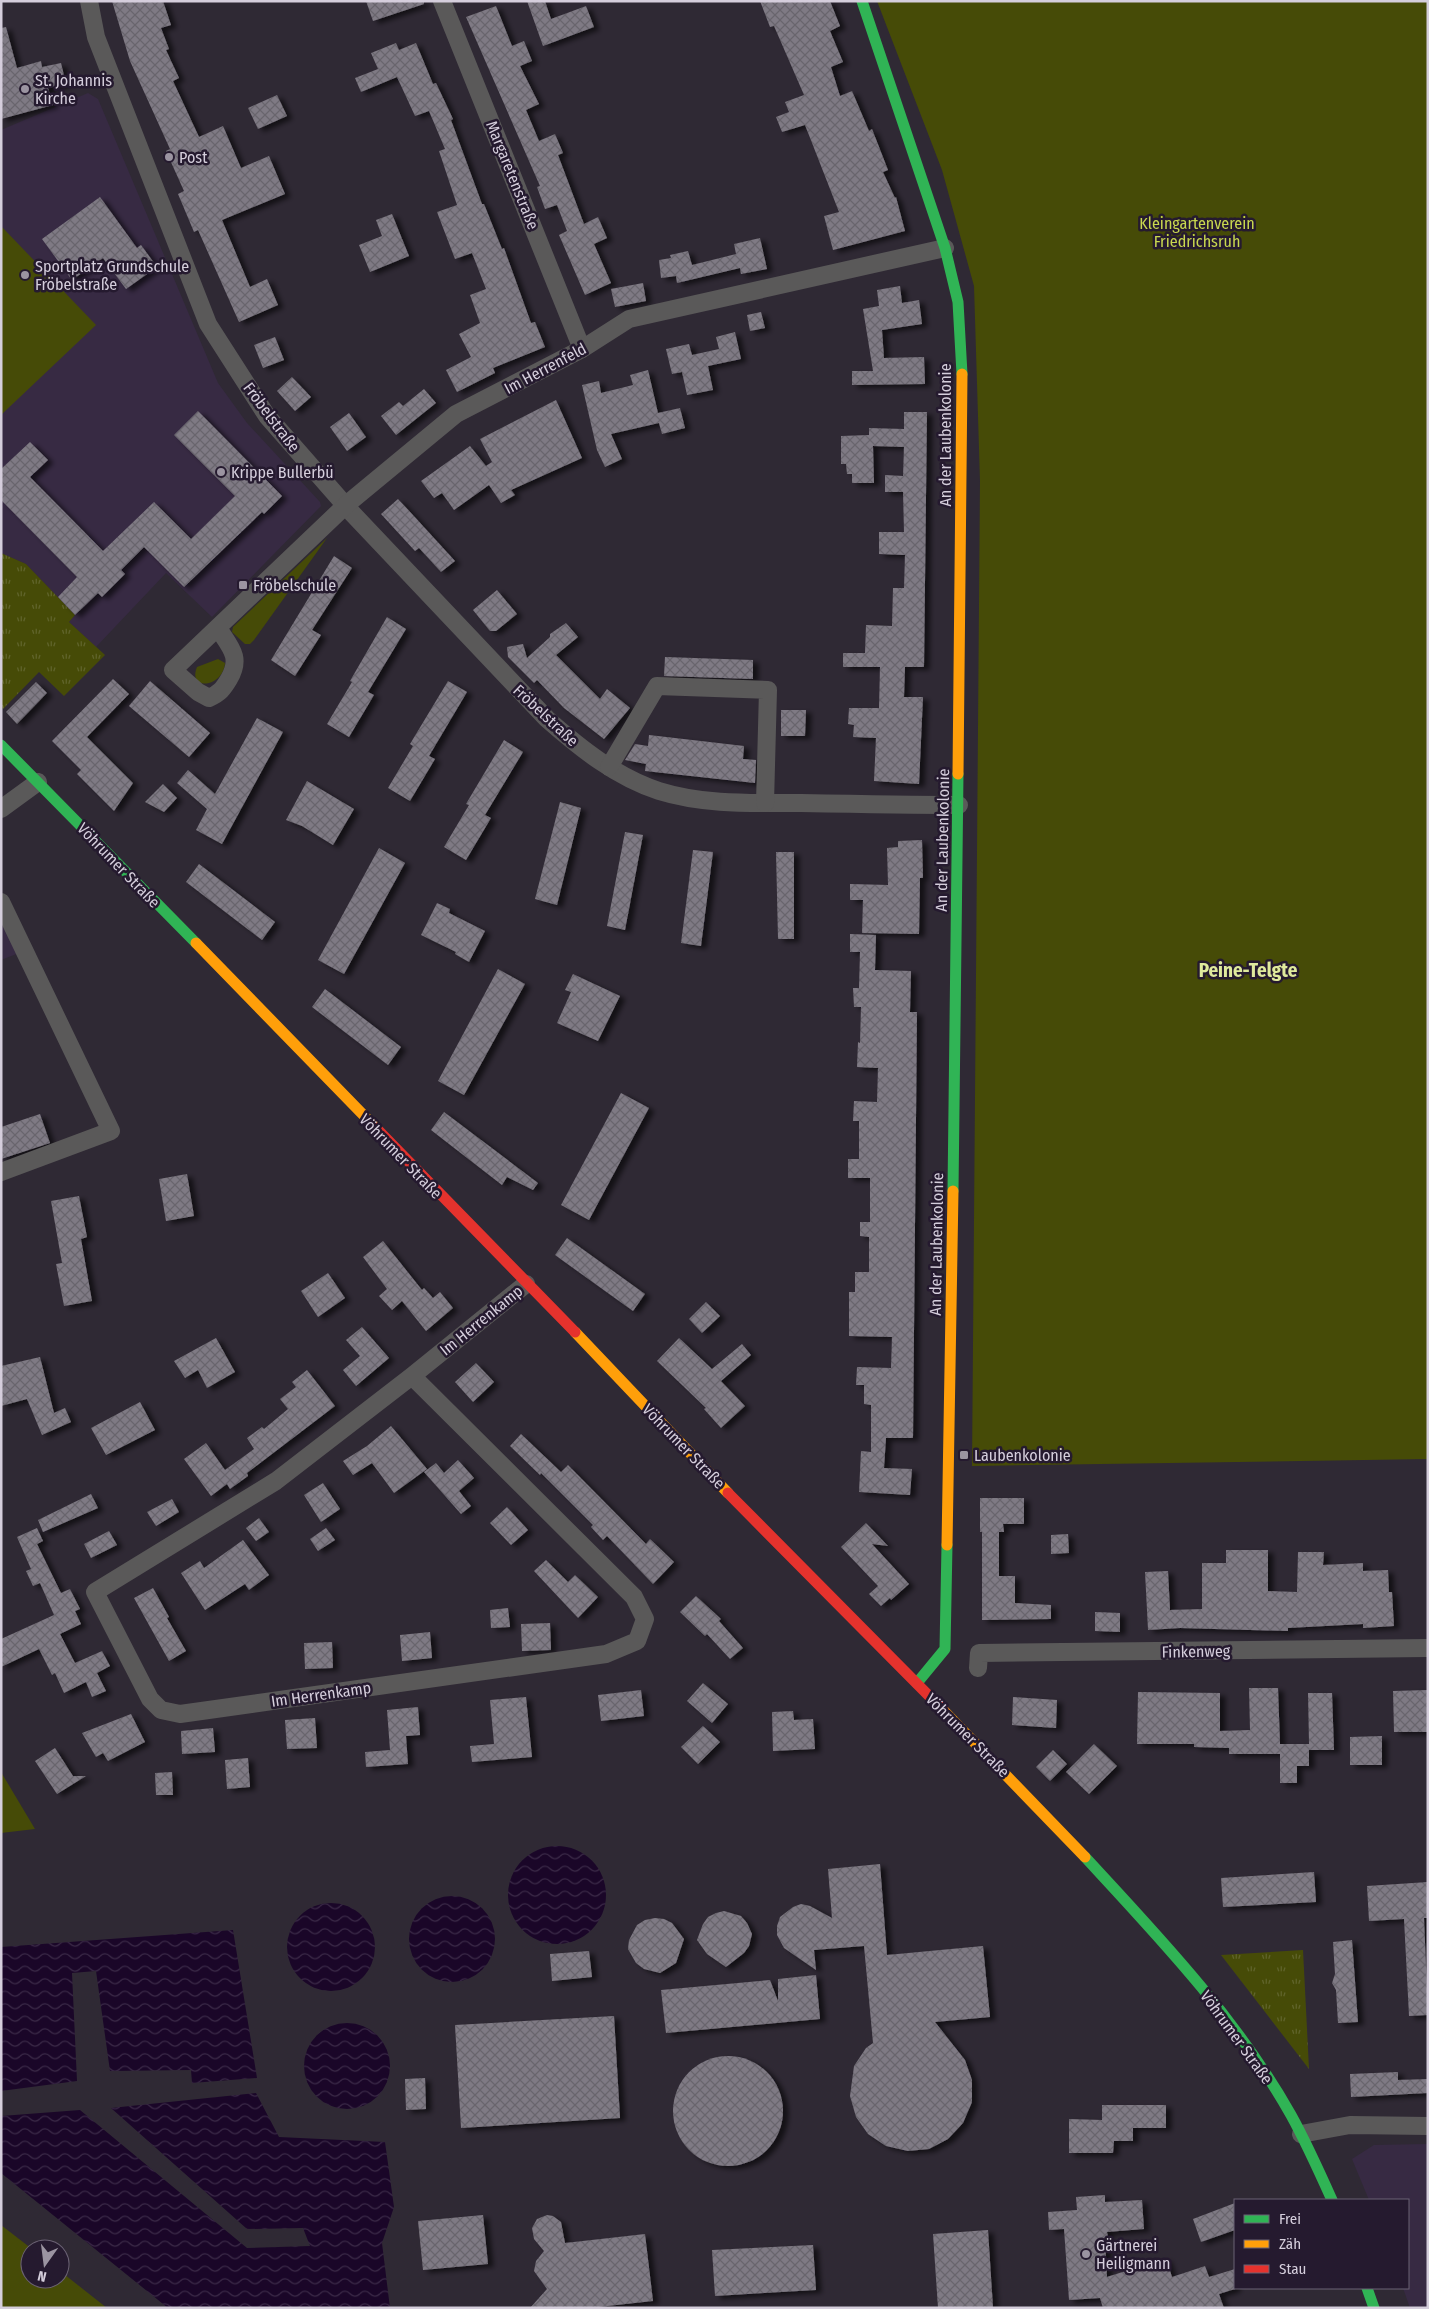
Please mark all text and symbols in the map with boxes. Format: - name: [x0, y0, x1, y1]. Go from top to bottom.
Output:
- place label: St. Johannis Kirche: [35, 71, 112, 108]
- marker: St. Johannis Kirche: [19, 83, 31, 95]
- street label: Margaretenstraße: [482, 118, 543, 232]
- place label: Post: [179, 148, 208, 167]
- marker: Post: [163, 151, 175, 163]
- park label: Kleingartenverein Friedrichsruh: [1139, 214, 1255, 251]
- place label: Sportplatz Grundschule Fröbelstraße: [35, 257, 189, 294]
- marker: Sportplatz Grundschule Fröbelstraße: [19, 269, 31, 281]
- street label: Im Herrenfeld: [501, 339, 590, 398]
- street label: An der Laubenkolonie: [936, 363, 955, 507]
- street label: Fröbelstraße: [239, 379, 304, 456]
- place label: Krippe Bullerbü: [231, 463, 334, 482]
- marker: Krippe Bullerbü: [215, 466, 227, 478]
- place label: Fröbelschule: [253, 576, 336, 595]
- marker: Fröbelschule: [237, 579, 249, 591]
- street label: Fröbelstraße: [509, 680, 582, 750]
- street label: An der Laubenkolonie: [932, 768, 953, 912]
- street label: Vöhrumer Straße: [73, 819, 164, 912]
- district label: Peine-Telgte: [1199, 959, 1298, 982]
- street label: Vöhrumer Straße: [355, 1110, 446, 1203]
- street label: An der Laubenkolonie: [926, 1172, 947, 1316]
- street label: Im Herrenkamp: [436, 1281, 526, 1359]
- street label: Vöhrumer Straße: [638, 1400, 729, 1493]
- place label: Laubenkolonie: [974, 1446, 1071, 1465]
- marker: Laubenkolonie: [958, 1449, 970, 1461]
- street label: Finkenweg: [1162, 1641, 1231, 1662]
- street label: Im Herrenkamp: [270, 1678, 372, 1711]
- street label: Vöhrumer Straße: [922, 1690, 1014, 1781]
- street label: Vöhrumer Straße: [1196, 1987, 1277, 2088]
- legend: [1234, 2199, 1409, 2289]
- text: Frei: [1279, 2210, 1301, 2228]
- text: Zäh: [1279, 2235, 1301, 2253]
- place label: Gärtnerei Heiligmann: [1096, 2236, 1170, 2273]
- north arrow: [20, 2239, 70, 2289]
- marker: Gärtnerei Heiligmann: [1080, 2248, 1092, 2260]
- text: Stau: [1279, 2260, 1306, 2278]
- text: N: [36, 2267, 48, 2285]

